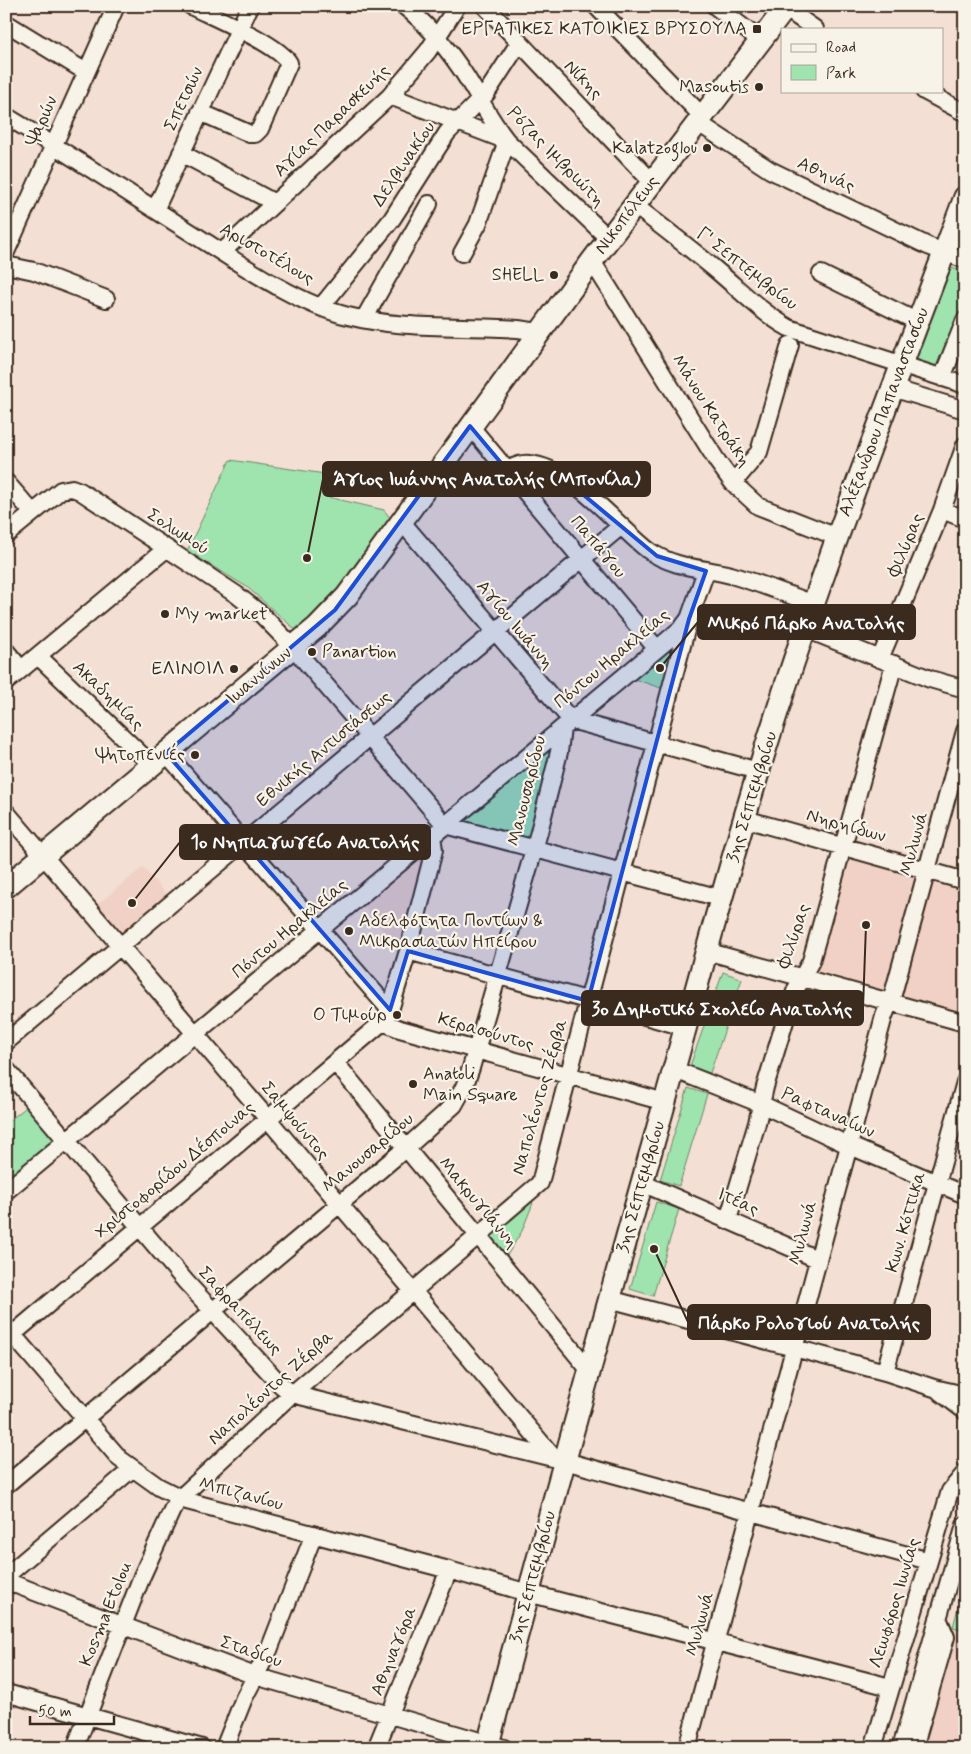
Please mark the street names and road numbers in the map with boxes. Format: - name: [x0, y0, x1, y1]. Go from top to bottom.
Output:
- street label: Νίκης: [558, 55, 608, 105]
- street label: Αγίας Παρασκευής: [269, 59, 395, 183]
- street label: Σπετσών: [159, 63, 209, 135]
- street label: Ψαρών: [20, 92, 64, 151]
- street label: Ρόζας Ιμβριώτη: [502, 101, 610, 213]
- street label: Δελβινακίου: [367, 117, 441, 211]
- street label: Αθηνάς: [793, 151, 859, 199]
- street label: Νικοπόλεως: [589, 171, 665, 259]
- street label: Αριστοτέλους: [215, 216, 319, 291]
- street label: Γ' Σεπτεμβρίου: [692, 222, 802, 316]
- street label: Αλέξανδρου Παπαναστασίου: [832, 304, 935, 520]
- street label: Μάνου Κατράκη: [666, 350, 756, 472]
- street label: Σολωμού: [142, 503, 214, 561]
- street label: Φιλύρας: [881, 509, 930, 581]
- street label: Παπάγου: [565, 511, 631, 583]
- street label: Αγίου Ιωάννη: [471, 575, 559, 675]
- street label: Πόντου Ηρακλείας: [549, 603, 675, 714]
- street label: Ιωαννίνων: [221, 641, 297, 711]
- street label: Ακαδημίας: [67, 656, 149, 736]
- street label: Εθνικής Αντιστάσεως: [251, 685, 397, 813]
- street label: 3ης Σεπτεμβρίου: [721, 729, 783, 865]
- street label: Μανουσαρίδου: [502, 733, 552, 849]
- street label: Νηρηίδων: [804, 803, 889, 849]
- street label: Μυλωνά: [894, 809, 934, 879]
- street label: Πόντου Ηρακλείας: [227, 873, 353, 984]
- street label: Φιλύρας: [771, 900, 816, 973]
- street label: Κερασούντος: [435, 1007, 537, 1057]
- street label: Ναπολέοντος Ζέρβα: [505, 1016, 574, 1178]
- street label: Σαμψούντος: [255, 1077, 335, 1165]
- street label: Ραφταναίων: [778, 1082, 879, 1144]
- street label: Χριστοφορίδου Δέσποινας: [89, 1095, 260, 1244]
- street label: Μανουσαρίδου: [317, 1108, 419, 1198]
- street label: 3ης Σεπτεμβρίου: [611, 1118, 671, 1256]
- street label: Μακρυγιάννη: [433, 1152, 523, 1254]
- street label: Κων. Κόττικα: [880, 1169, 932, 1275]
- street label: Ιτέας: [713, 1181, 763, 1222]
- street label: Μυλωνά: [783, 1198, 823, 1268]
- street label: Σαφραπόλεως: [193, 1261, 287, 1361]
- street label: Ναπολέοντος Ζέρβα: [202, 1324, 339, 1451]
- street label: Μπιζανίου: [196, 1471, 286, 1517]
- street label: 3ης Σεπτεμβρίου: [504, 1508, 562, 1646]
- street label: Λεωφόρος Ιωνίας: [864, 1535, 926, 1671]
- street label: Kosma Etolou: [74, 1558, 138, 1670]
- street label: Μυλωνά: [680, 1589, 720, 1659]
- street label: Αθηναγόρα: [365, 1603, 423, 1699]
- street label: Σταδίου: [217, 1630, 285, 1674]

